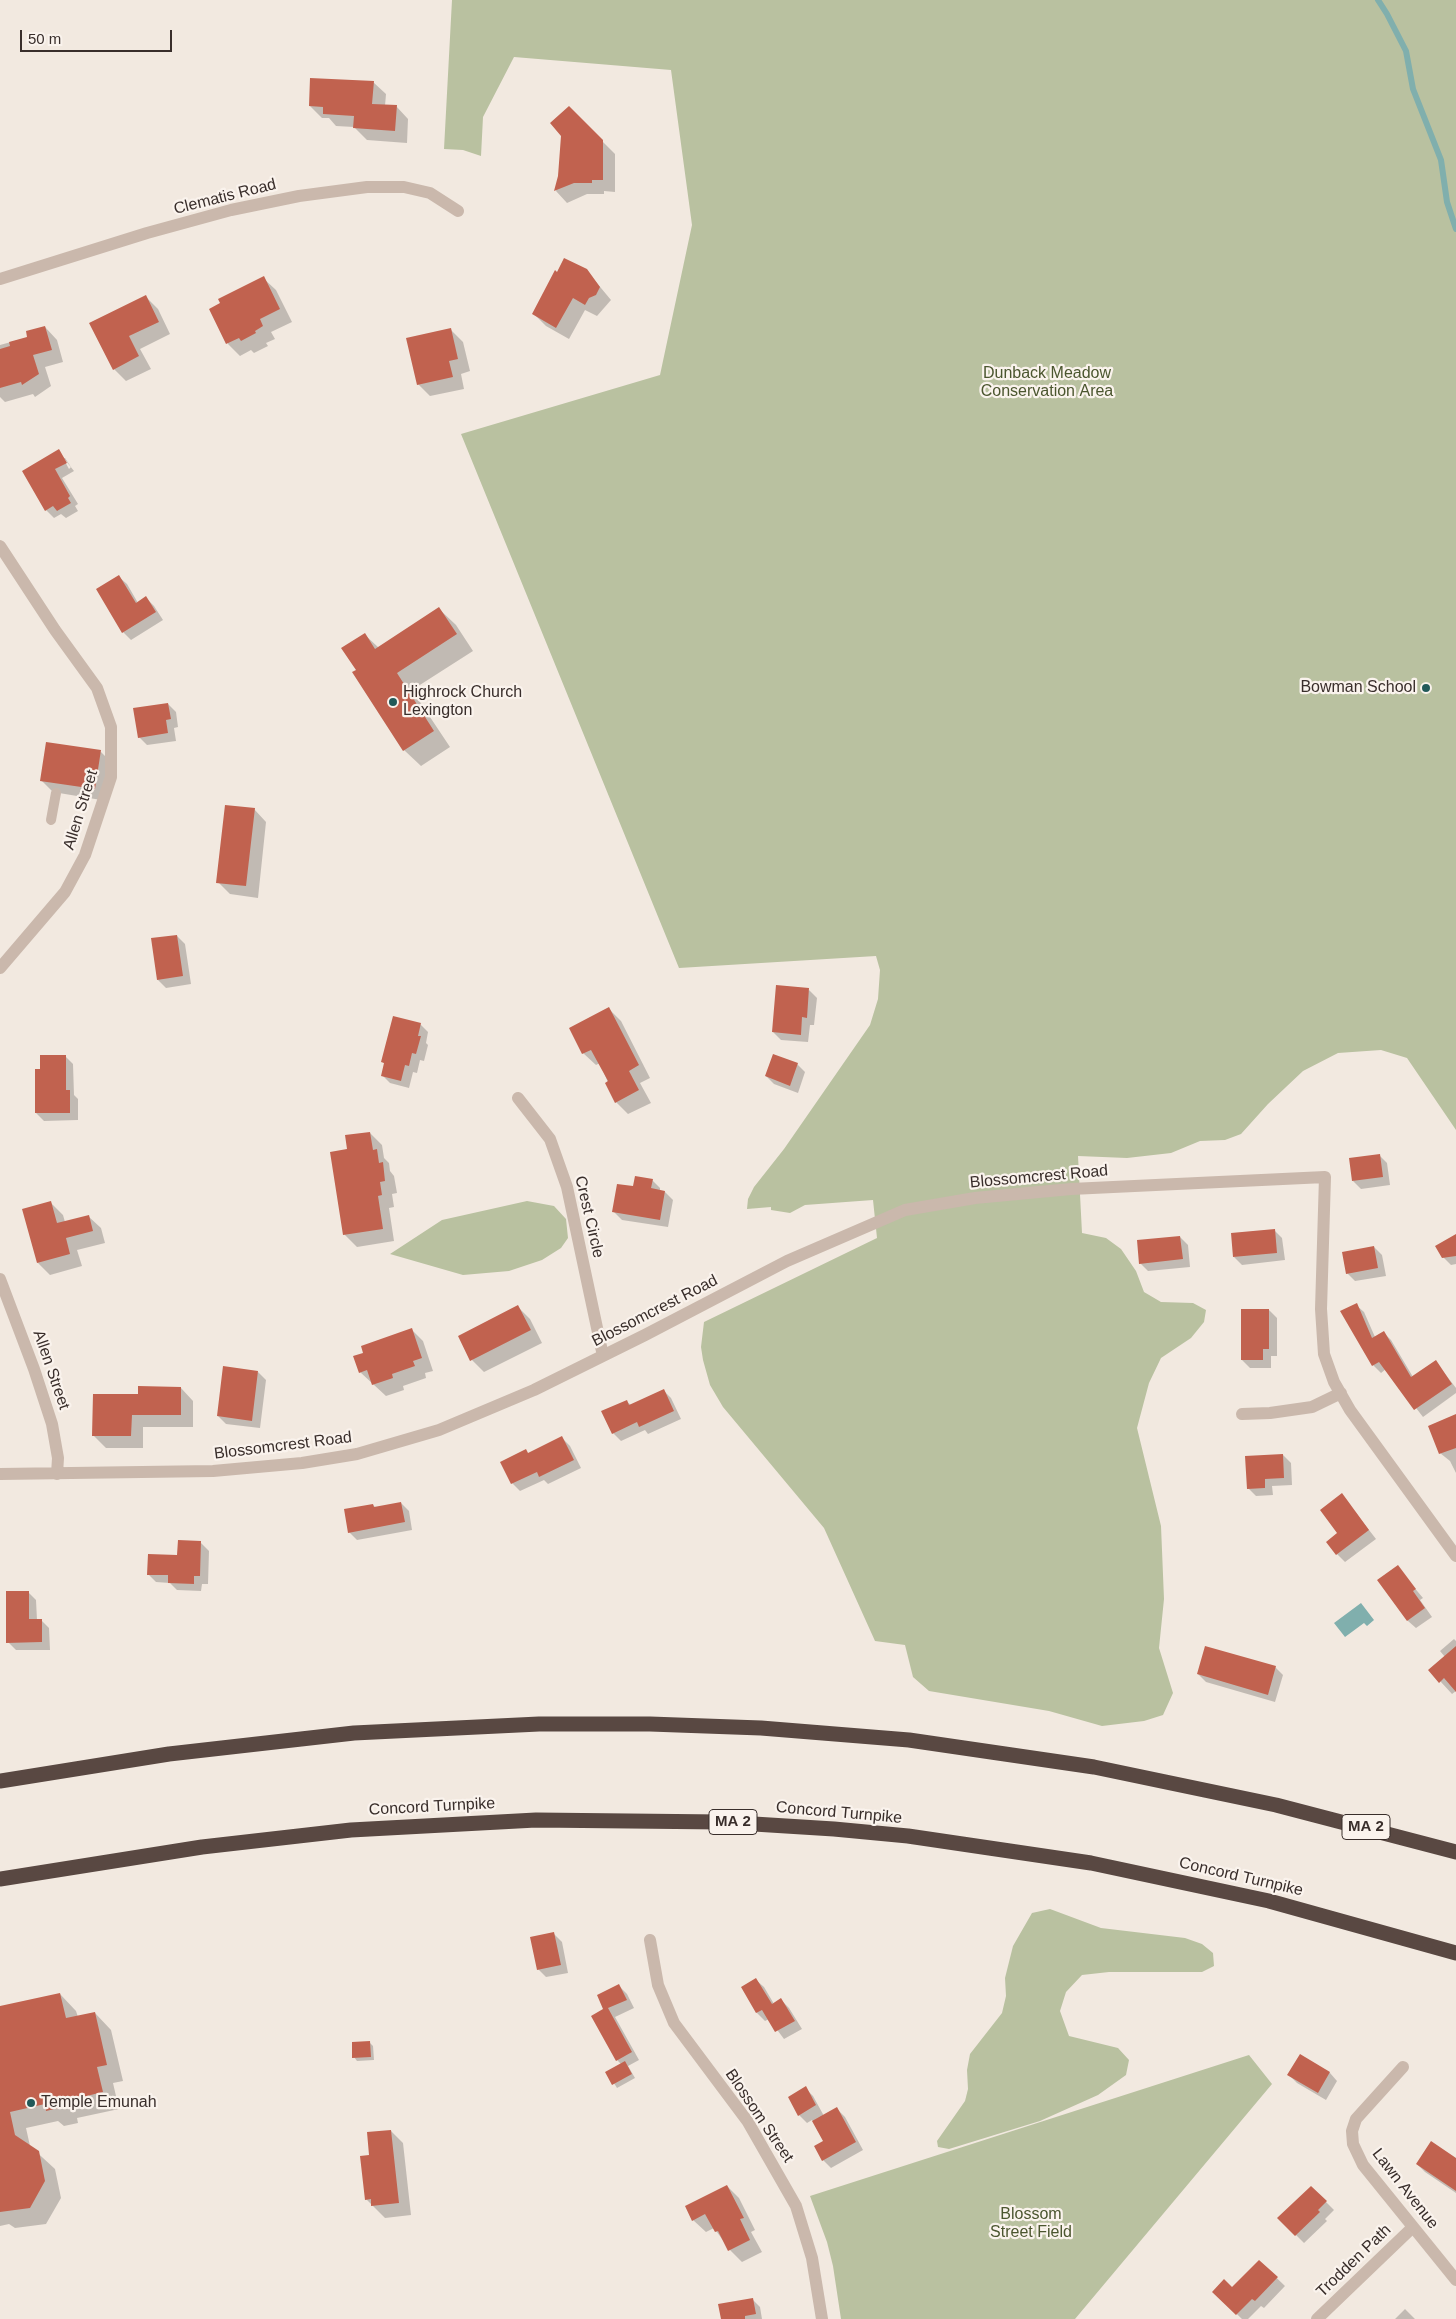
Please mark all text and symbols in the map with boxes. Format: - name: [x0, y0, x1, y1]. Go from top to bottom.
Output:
- scale bar: [22, 20, 175, 52]
- text: 50 m: [28, 30, 61, 47]
- street label: Clematis Road: [172, 175, 278, 219]
- park label: Dunback Meadow Conservation Area: [981, 364, 1113, 402]
- place label: Bowman School: [1300, 678, 1416, 698]
- marker: Bowman School: [1420, 682, 1432, 694]
- place label: Highrock Church Lexington: [403, 683, 522, 721]
- marker: Highrock Church Lexington: [387, 696, 399, 708]
- street label: Allen Street: [60, 768, 102, 852]
- street label: Blossomcrest Road: [969, 1161, 1109, 1193]
- street label: Crest Circle: [570, 1174, 608, 1260]
- street label: Blossomcrest Road: [589, 1271, 721, 1351]
- street label: Allen Street: [28, 1328, 74, 1412]
- street label: Blossomcrest Road: [213, 1428, 353, 1464]
- street label: Concord Turnpike: [368, 1794, 496, 1820]
- street label: Concord Turnpike: [775, 1798, 903, 1828]
- road number: MA 2: [709, 1810, 757, 1834]
- road number: MA 2: [1342, 1814, 1390, 1840]
- street label: Concord Turnpike: [1177, 1853, 1305, 1901]
- street label: Blossom Street: [721, 2066, 797, 2166]
- place label: Temple Emunah: [41, 2093, 157, 2113]
- marker: Temple Emunah: [25, 2097, 37, 2109]
- street label: Lawn Avenue: [1368, 2145, 1442, 2233]
- park label: Blossom Street Field: [990, 2205, 1072, 2243]
- street label: Trodden Path: [1313, 2221, 1395, 2301]

